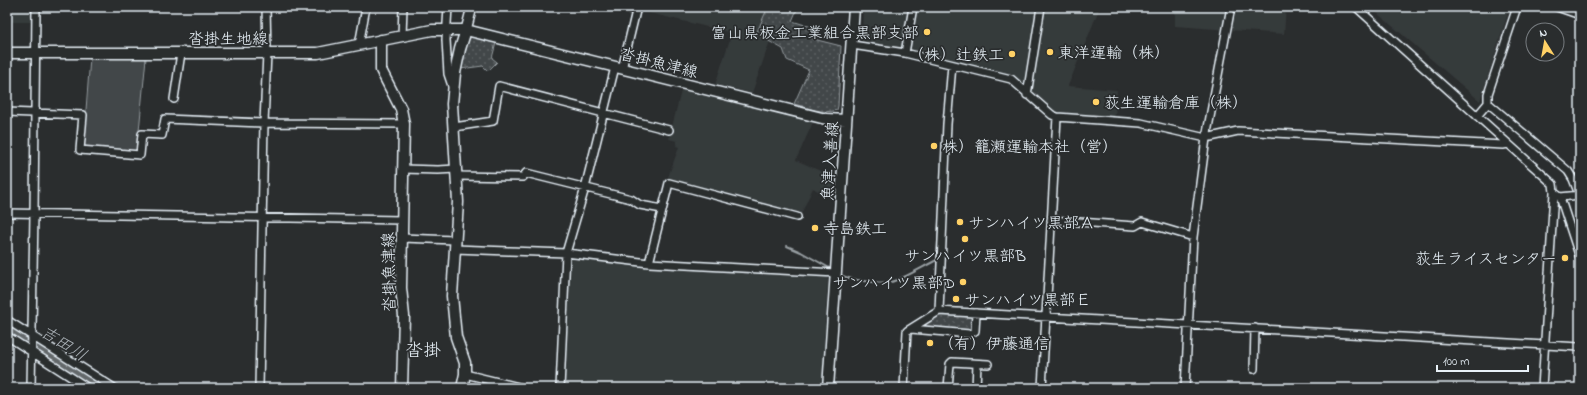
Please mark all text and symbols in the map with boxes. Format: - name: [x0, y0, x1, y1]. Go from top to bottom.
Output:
- place label: 富山県板金工業組合黒部支部: [711, 22, 919, 46]
- north arrow: [1525, 22, 1565, 62]
- text: N: [1538, 25, 1548, 42]
- marker: 富山県板金工業組合黒部支部: [922, 27, 932, 37]
- street label: 沓掛生地線: [188, 28, 268, 52]
- place label: 東洋運輸（株）: [1058, 42, 1170, 66]
- street label: 沓掛魚津線: [617, 43, 700, 85]
- place label: （株）辻鉄工: [908, 44, 1004, 68]
- marker: 東洋運輸（株）: [1045, 47, 1055, 57]
- marker: （株）辻鉄工: [1007, 49, 1017, 59]
- place label: 荻生運輸倉庫（株）: [1104, 92, 1248, 116]
- marker: 荻生運輸倉庫（株）: [1091, 97, 1101, 107]
- street label: 魚津入善線: [816, 120, 846, 202]
- place label: 株）籠瀬運輸本社（営）: [942, 136, 1118, 160]
- marker: 株）籠瀬運輸本社（営）: [929, 141, 939, 151]
- place label: サンハイツ黒部Ａ: [968, 212, 1095, 236]
- marker: サンハイツ黒部Ａ: [955, 217, 965, 227]
- place label: 寺島鉄工: [823, 218, 887, 242]
- marker: 寺島鉄工: [810, 223, 820, 233]
- street label: 沓掛魚津線: [377, 232, 403, 312]
- marker: サンハイツ黒部B: [960, 234, 970, 244]
- place label: サンハイツ黒部B: [904, 245, 1026, 269]
- place label: 荻生ライスセンター: [1415, 248, 1557, 272]
- marker: 荻生ライスセンター: [1560, 253, 1570, 263]
- place label: サンハイツ黒部D: [832, 272, 955, 296]
- marker: サンハイツ黒部D: [958, 277, 968, 287]
- place label: サンハイツ黒部Ｅ: [964, 289, 1091, 313]
- marker: サンハイツ黒部Ｅ: [951, 294, 961, 304]
- water label: 吉田川: [35, 320, 91, 368]
- place label: （有）伊藤通信: [938, 333, 1050, 357]
- marker: （有）伊藤通信: [925, 338, 935, 348]
- district label: 沓掛: [405, 339, 441, 365]
- scale bar: [1437, 347, 1528, 373]
- text: 100 m: [1443, 353, 1470, 371]

